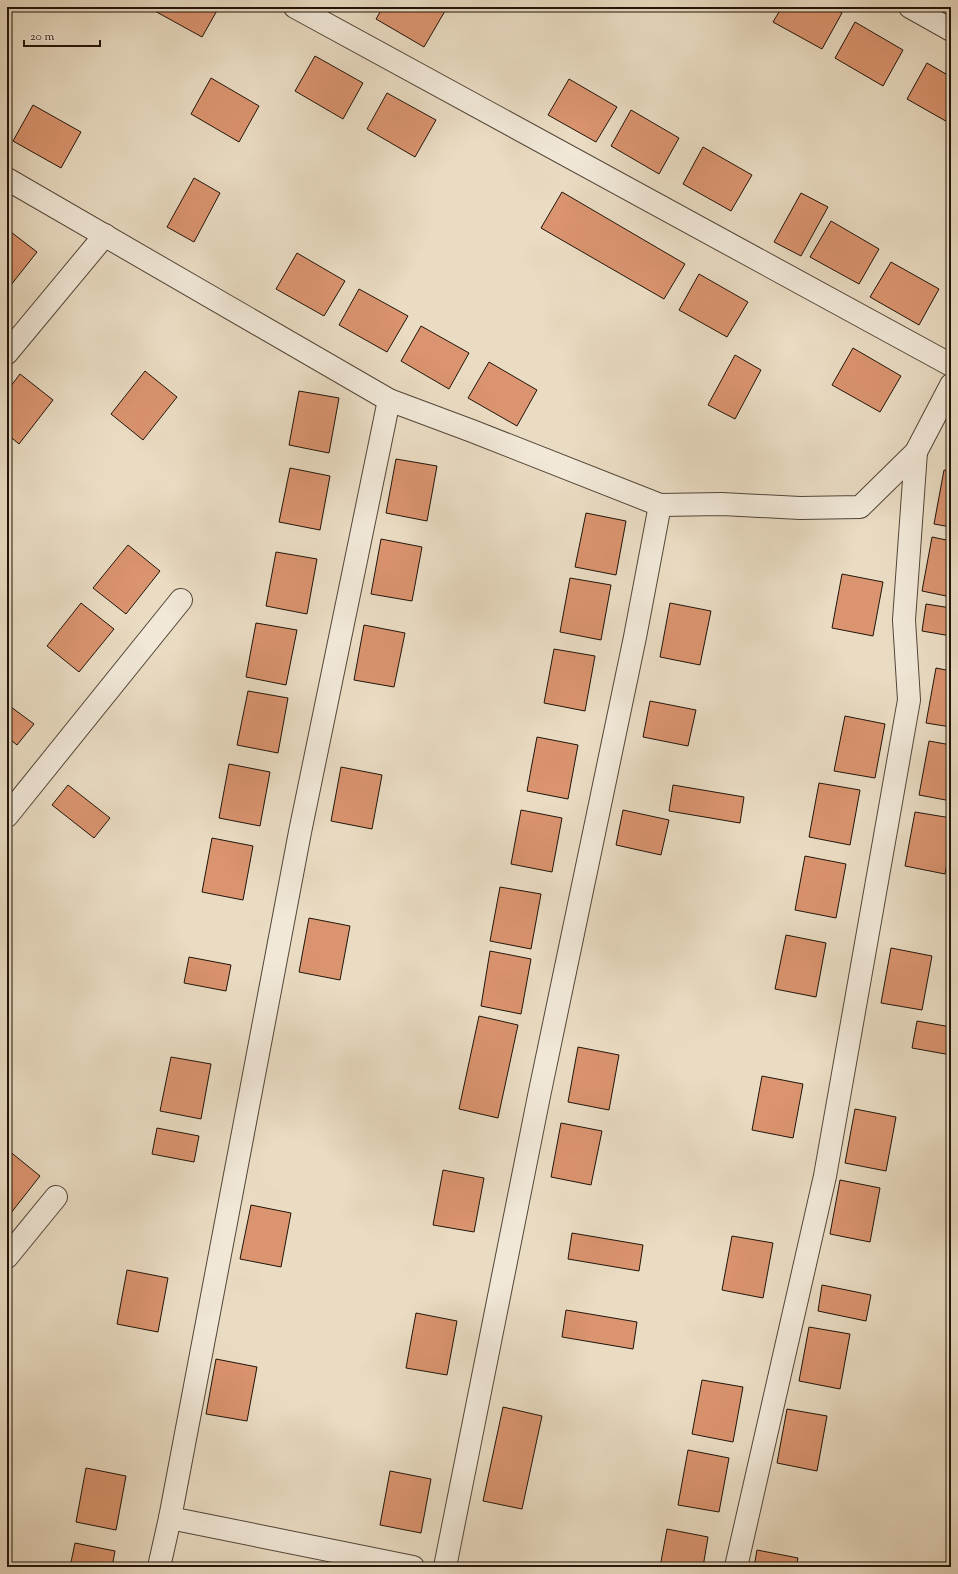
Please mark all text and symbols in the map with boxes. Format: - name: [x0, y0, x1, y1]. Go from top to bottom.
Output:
- scale bar: [24, 22, 100, 48]
- text: 20 m: [30, 28, 55, 46]

